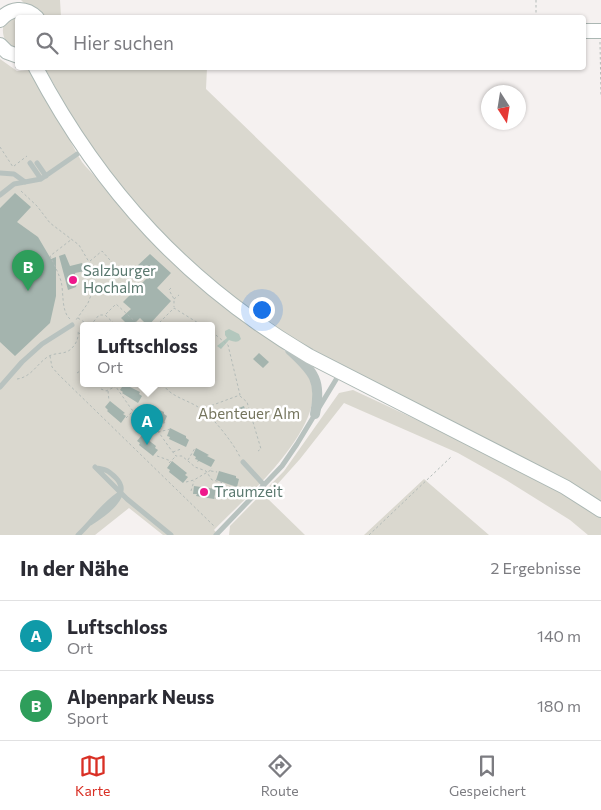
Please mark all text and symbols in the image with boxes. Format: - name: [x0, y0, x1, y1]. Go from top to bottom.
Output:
- search box: [15, 15, 586, 70]
- icon: search: [33, 29, 61, 57]
- text: Hier suchen: [73, 31, 174, 54]
- north arrow: [481, 85, 526, 130]
- pin: B: [12, 250, 44, 291]
- place label: Salzburger Hochalm: [83, 261, 156, 296]
- marker: Salzburger Hochalm: [67, 274, 79, 286]
- your location: [249, 297, 275, 323]
- popup: [80, 322, 215, 387]
- text: Luftschloss: [97, 334, 198, 357]
- text: Ort: [97, 357, 123, 376]
- pin: A: [131, 404, 163, 445]
- park label: Abenteuer Alm: [198, 404, 300, 422]
- place label: Traumzeit: [214, 482, 283, 500]
- marker: Traumzeit: [198, 486, 210, 498]
- text: In der Nähe: [20, 555, 129, 580]
- text: 2 Ergebnisse: [491, 558, 581, 577]
- text: Luftschloss: [67, 615, 168, 638]
- text: A: [30, 626, 42, 645]
- text: 140 m: [537, 626, 581, 645]
- text: Ort: [67, 638, 93, 657]
- text: Alpenpark Neuss: [67, 685, 214, 708]
- text: B: [31, 696, 41, 715]
- text: 180 m: [537, 696, 581, 715]
- text: Sport: [67, 708, 108, 727]
- tab: Karte: [75, 752, 110, 799]
- tab: Route: [261, 752, 299, 799]
- tab: Gespeichert: [449, 752, 526, 799]

